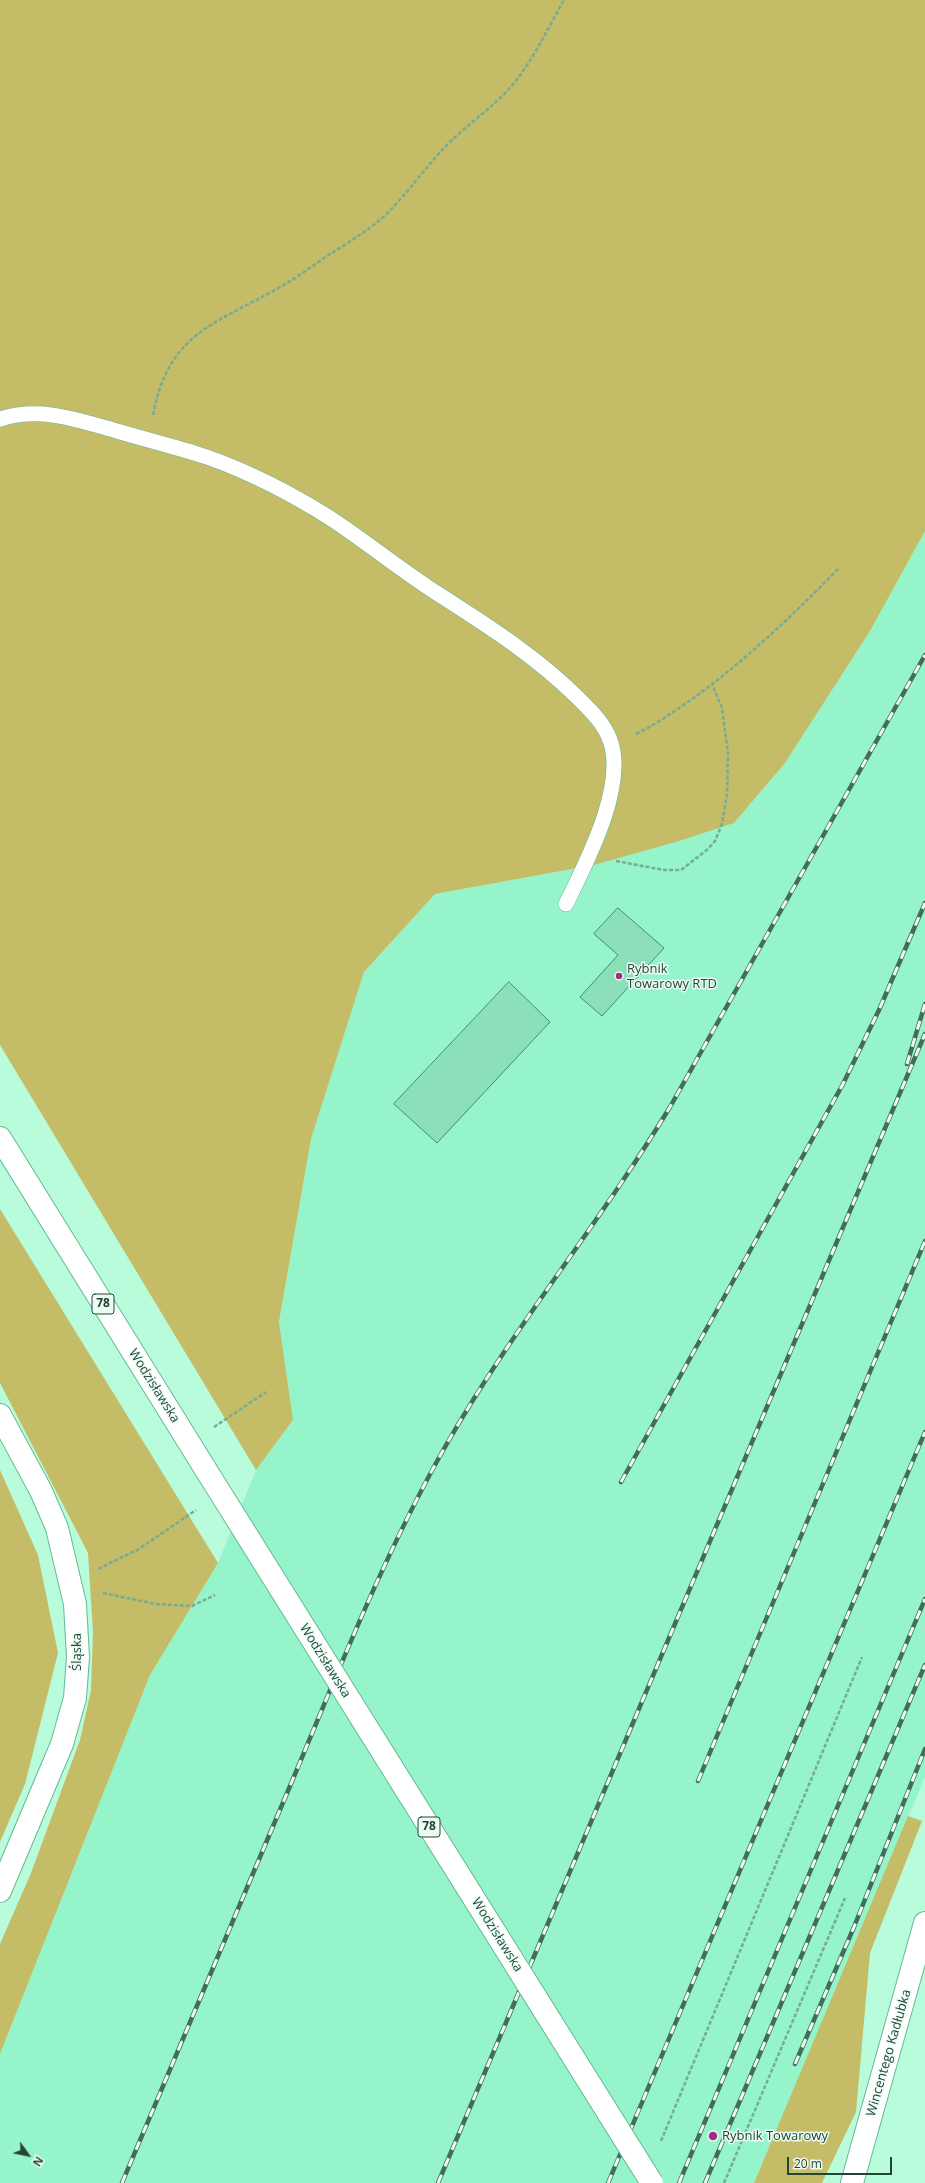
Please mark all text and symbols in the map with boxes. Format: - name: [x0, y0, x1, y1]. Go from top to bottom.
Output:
- place label: Rybnik Towarowy RTD: [627, 961, 717, 992]
- marker: Rybnik Towarowy RTD: [614, 971, 624, 981]
- road number: 78: [92, 1294, 114, 1314]
- street label: Wodzisławska: [125, 1346, 183, 1426]
- street label: Wodzisławska: [296, 1621, 354, 1701]
- street label: Śląska: [69, 1633, 85, 1671]
- road number: 78: [418, 1817, 440, 1837]
- street label: Wodzisławska: [468, 1895, 526, 1975]
- street label: Wincentego Kadłubka: [863, 1988, 915, 2118]
- place label: Rybnik Towarowy: [722, 2128, 828, 2144]
- marker: Rybnik Towarowy: [707, 2130, 719, 2142]
- north arrow: [8, 2135, 48, 2175]
- scale bar: [789, 2149, 894, 2175]
- text: N: [30, 2154, 47, 2170]
- text: 20 m: [794, 2155, 822, 2172]

